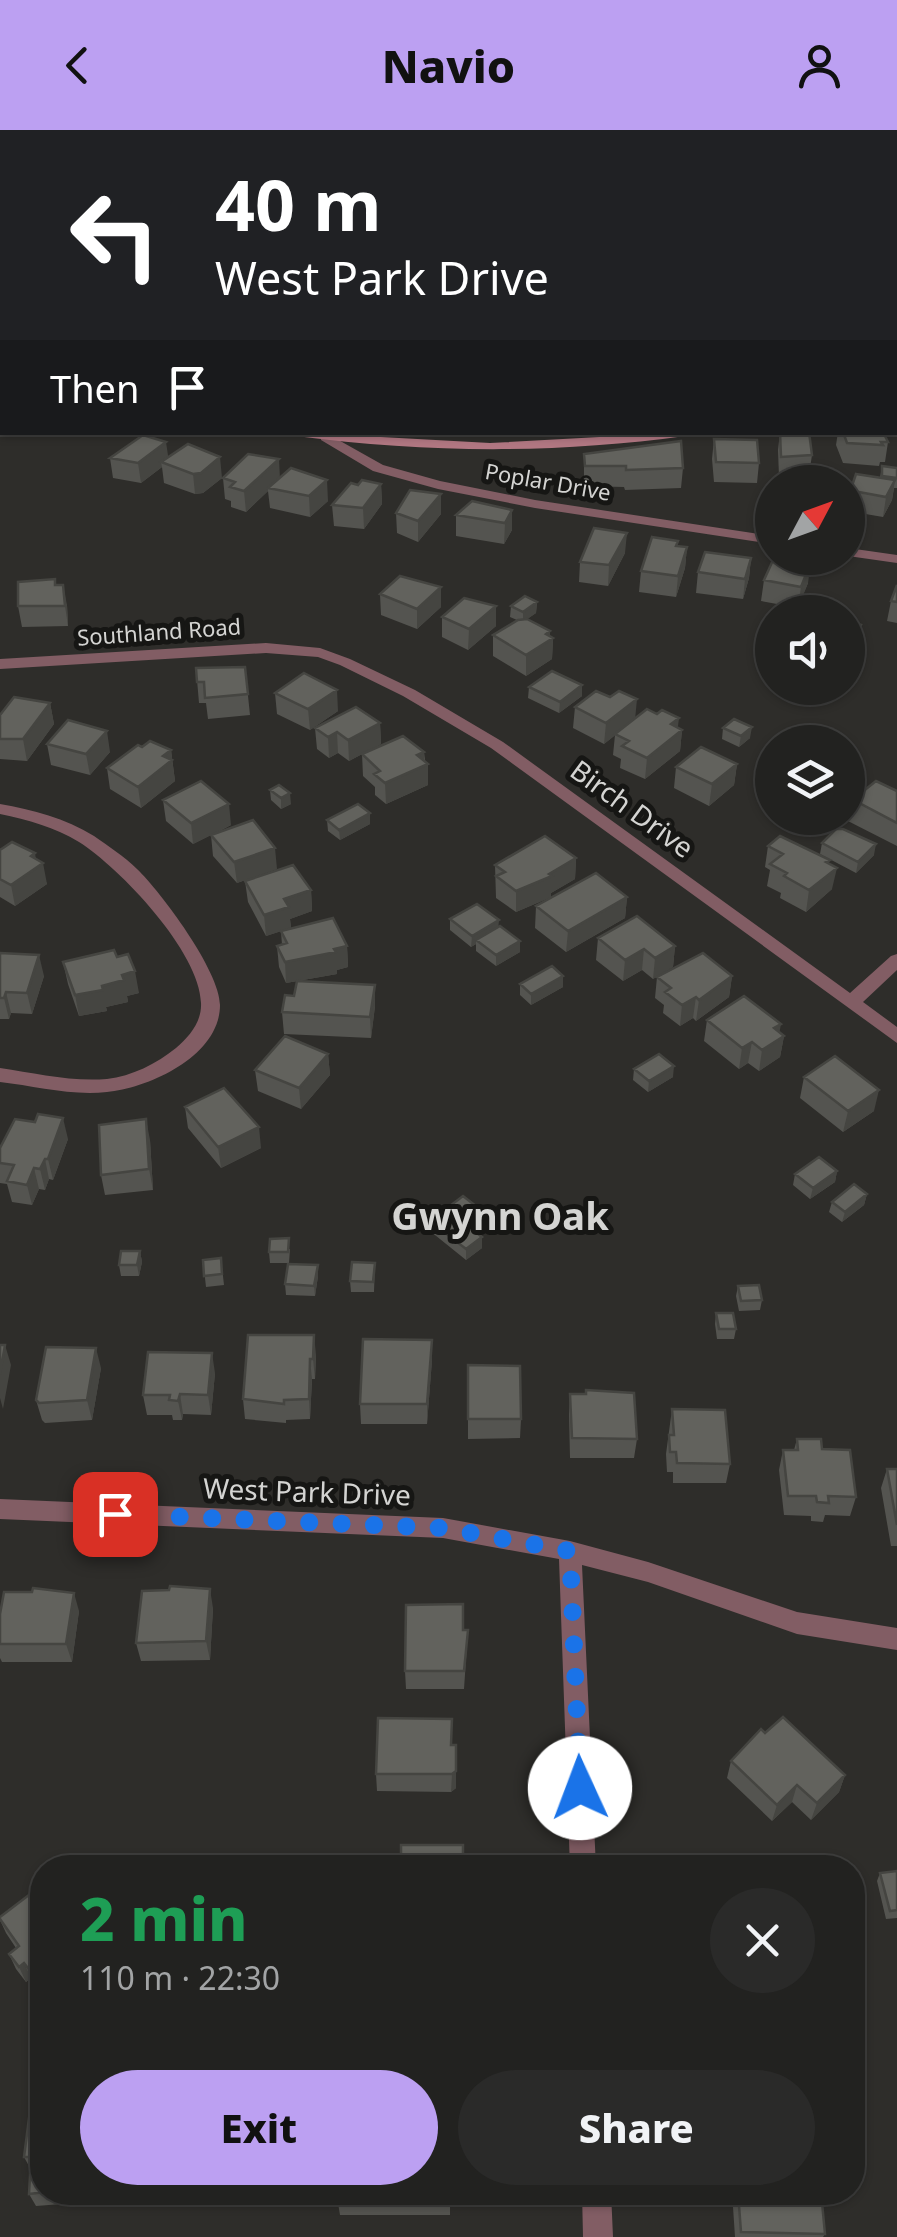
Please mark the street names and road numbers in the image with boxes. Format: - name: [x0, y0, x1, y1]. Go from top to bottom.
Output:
- street label: Poplar Drive: [483, 455, 614, 507]
- street label: Southland Road: [76, 610, 242, 652]
- street label: Birch Drive: [563, 751, 702, 866]
- street label: West Park Drive: [203, 1468, 412, 1514]

